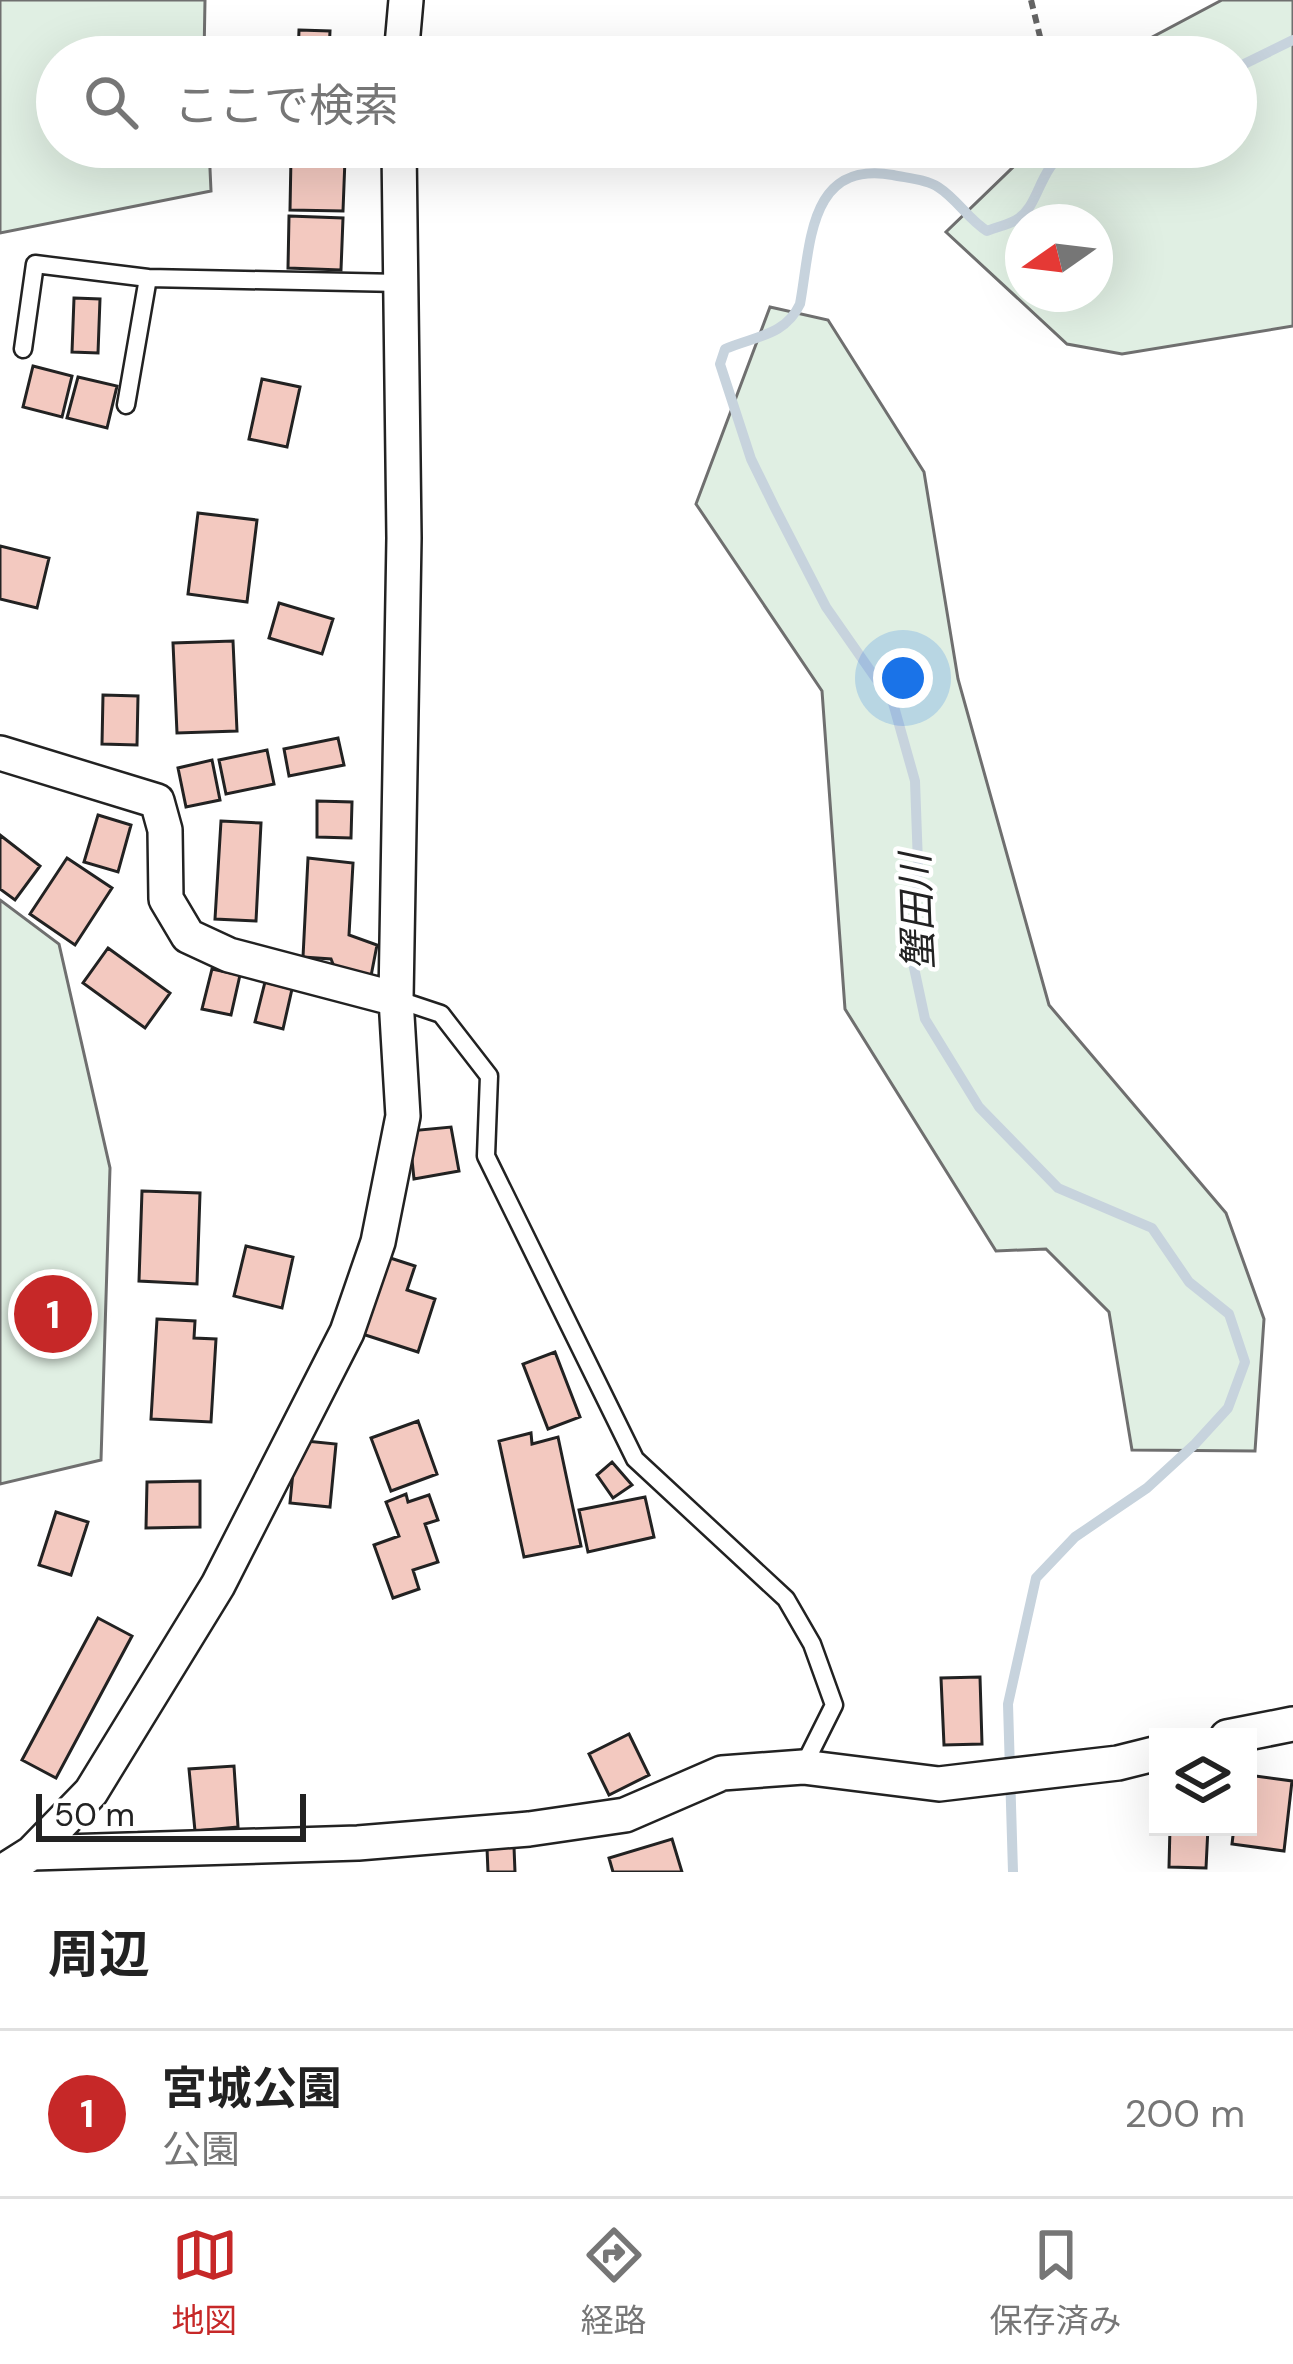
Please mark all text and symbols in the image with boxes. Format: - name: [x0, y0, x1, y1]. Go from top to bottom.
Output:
- search box: [36, 36, 1257, 168]
- icon: search: [78, 69, 144, 135]
- text: ここで検索: [174, 76, 399, 135]
- north arrow: [1005, 204, 1113, 312]
- your location: [873, 648, 933, 708]
- water label: 蟹田川: [889, 849, 945, 971]
- pin: 1: [14, 1269, 92, 1359]
- map controls: [1149, 1728, 1257, 1836]
- button: layers: [1149, 1728, 1257, 1836]
- scale bar: [36, 1788, 306, 1841]
- text: 50 m: [54, 1793, 135, 1836]
- text: 周辺: [48, 1921, 150, 1988]
- text: 宮城公園: [162, 2059, 342, 2118]
- text: 1: [80, 2088, 94, 2139]
- text: 200 m: [1124, 2088, 1245, 2139]
- text: 公園: [162, 2124, 240, 2175]
- tab: 地図: [172, 2222, 238, 2342]
- tab: 経路: [581, 2222, 647, 2342]
- tab: 保存済み: [990, 2222, 1122, 2342]

